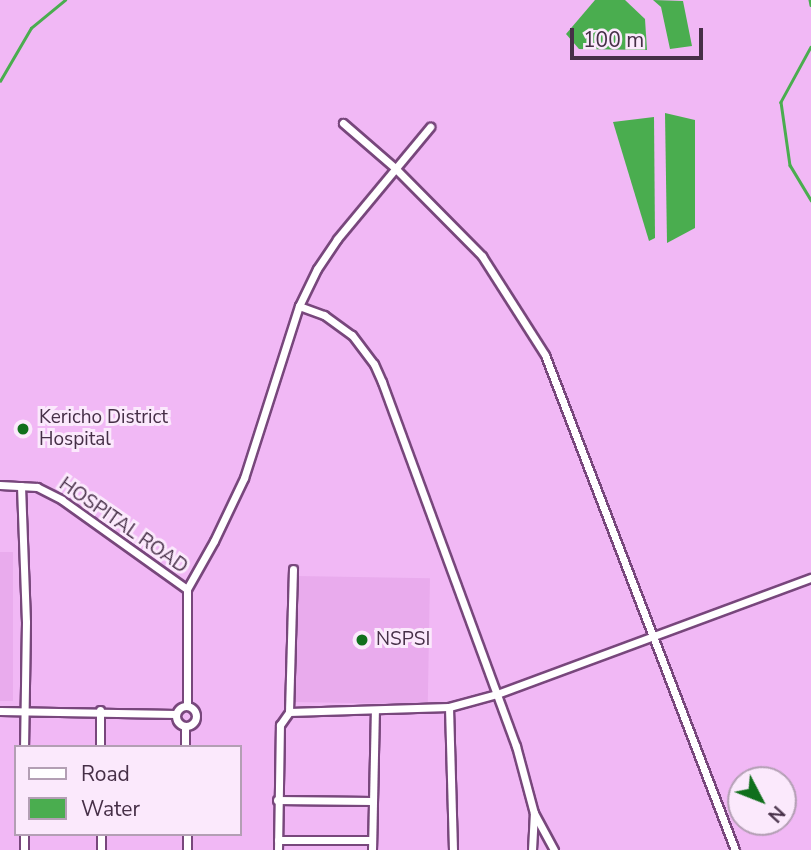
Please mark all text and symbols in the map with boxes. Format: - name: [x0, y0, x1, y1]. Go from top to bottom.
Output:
- scale bar: [573, 14, 706, 58]
- text: 100 m: [583, 26, 644, 54]
- place label: Kericho District Hospital: [39, 407, 168, 451]
- marker: Kericho District Hospital: [13, 419, 33, 439]
- street label: HOSPITAL ROAD: [54, 473, 192, 579]
- place label: NSPSI: [376, 629, 430, 651]
- marker: NSPSI: [354, 632, 370, 648]
- legend: [14, 745, 242, 836]
- text: Road: [81, 760, 130, 788]
- north arrow: [727, 766, 797, 836]
- text: Water: [81, 795, 140, 823]
- text: N: [762, 800, 791, 828]

